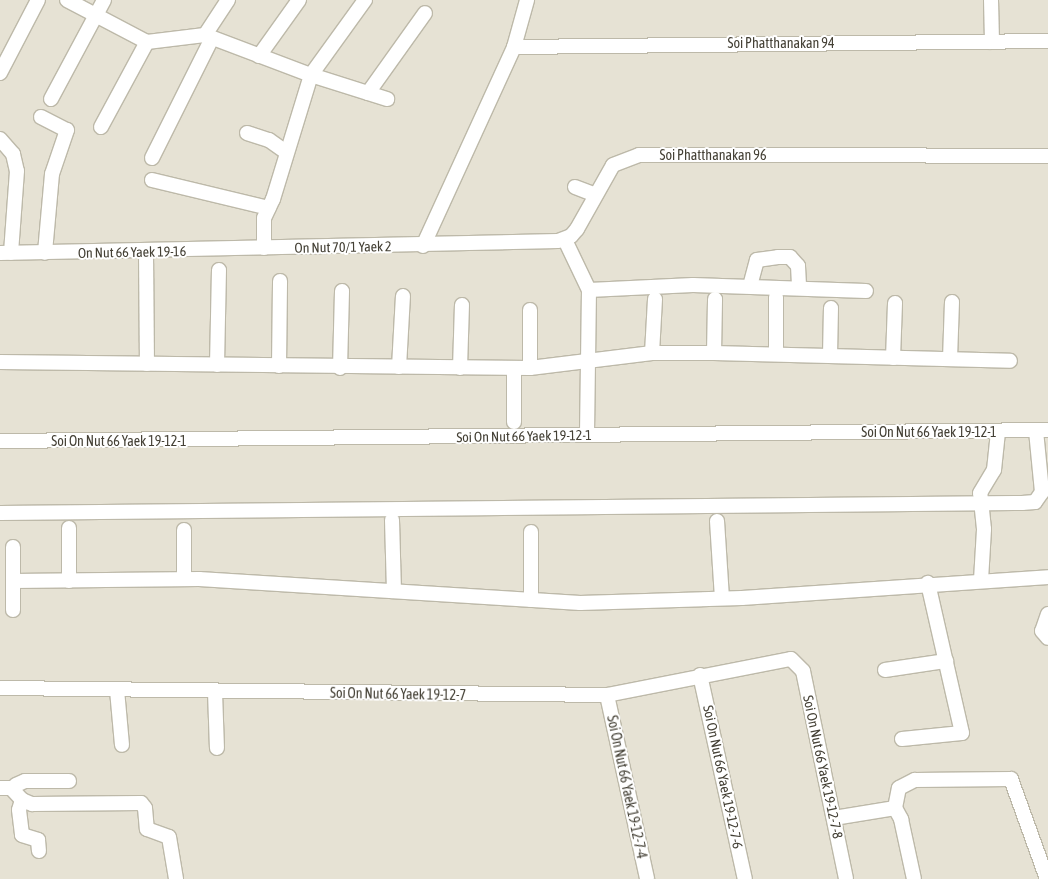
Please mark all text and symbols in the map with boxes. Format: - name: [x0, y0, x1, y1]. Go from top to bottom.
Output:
- street label: Soi Phatthanakan 94: [728, 35, 834, 51]
- street label: Soi Phatthanakan 96: [660, 147, 766, 163]
- street label: On Nut 70/1 Yaek 2: [294, 238, 392, 256]
- street label: On Nut 66 Yaek 19-16: [78, 243, 186, 261]
- street label: Soi On Nut 66 Yaek 19-12-1: [861, 424, 997, 440]
- street label: Soi On Nut 66 Yaek 19-12-1: [456, 426, 592, 446]
- street label: Soi On Nut 66 Yaek 19-12-1: [51, 433, 187, 449]
- street label: Soi On Nut 66 Yaek 19-12-7: [330, 684, 466, 704]
- street label: Soi On Nut 66 Yaek 19-12-7-8: [800, 694, 846, 840]
- street label: Soi On Nut 66 Yaek 19-12-7-6: [700, 704, 746, 850]
- street label: Soi On Nut 66 Yaek 19-12-7-4: [604, 714, 650, 860]

